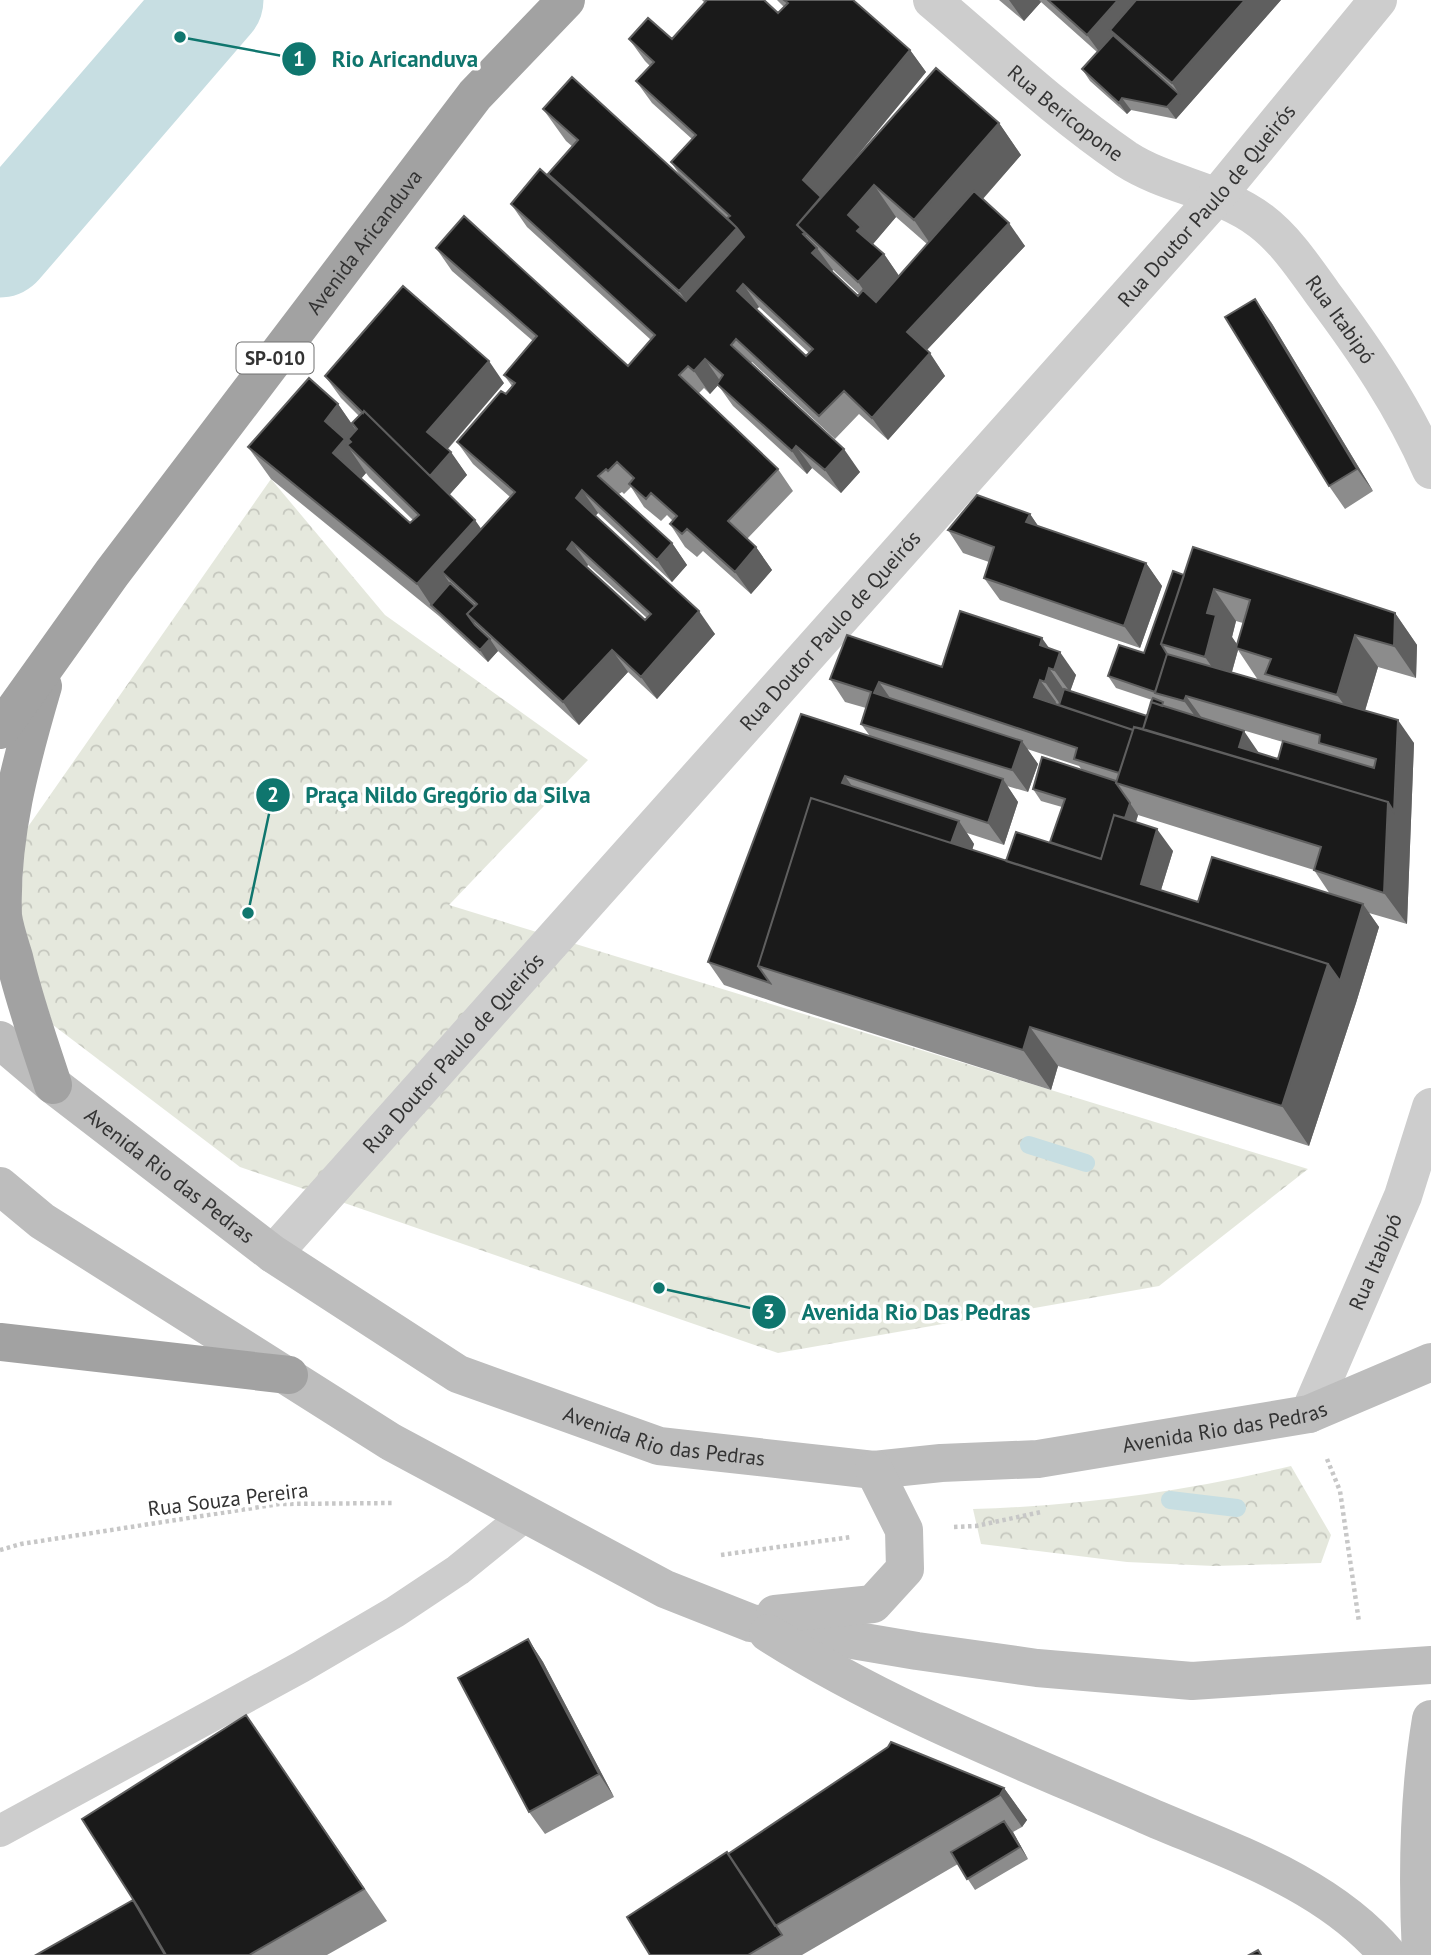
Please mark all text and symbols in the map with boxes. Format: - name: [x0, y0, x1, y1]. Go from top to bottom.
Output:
- callout: Rio Aricanduva: [282, 37, 492, 81]
- text: Rio Aricanduva: [332, 44, 478, 73]
- text: 1: [293, 45, 305, 72]
- street label: Rua Bericopone: [1002, 58, 1129, 167]
- street label: Rua Doutor Paulo de Queirós: [1111, 98, 1301, 312]
- street label: Avenida Aricanduva: [300, 163, 428, 320]
- street label: Rua Itabipó: [1300, 269, 1382, 369]
- road number: SP-010: [236, 342, 314, 374]
- street label: Rua Doutor Paulo de Queirós: [733, 524, 926, 736]
- callout: Praça Nildo Gregório da Silva: [256, 773, 605, 817]
- text: Praça Nildo Gregório da Silva: [305, 780, 591, 809]
- text: 2: [267, 781, 279, 808]
- street label: Rua Doutor Paulo de Queirós: [356, 947, 549, 1158]
- street label: Avenida Rio das Pedras: [80, 1101, 260, 1249]
- street label: Rua Itabipó: [1342, 1209, 1408, 1314]
- callout: Avenida Rio Das Pedras: [752, 1290, 1044, 1334]
- text: Avenida Rio Das Pedras: [801, 1297, 1031, 1326]
- text: 3: [763, 1298, 775, 1325]
- street label: Avenida Rio das Pedras: [1120, 1394, 1331, 1458]
- street label: Avenida Rio das Pedras: [560, 1399, 766, 1471]
- street label: Rua Souza Pereira: [146, 1476, 310, 1522]

